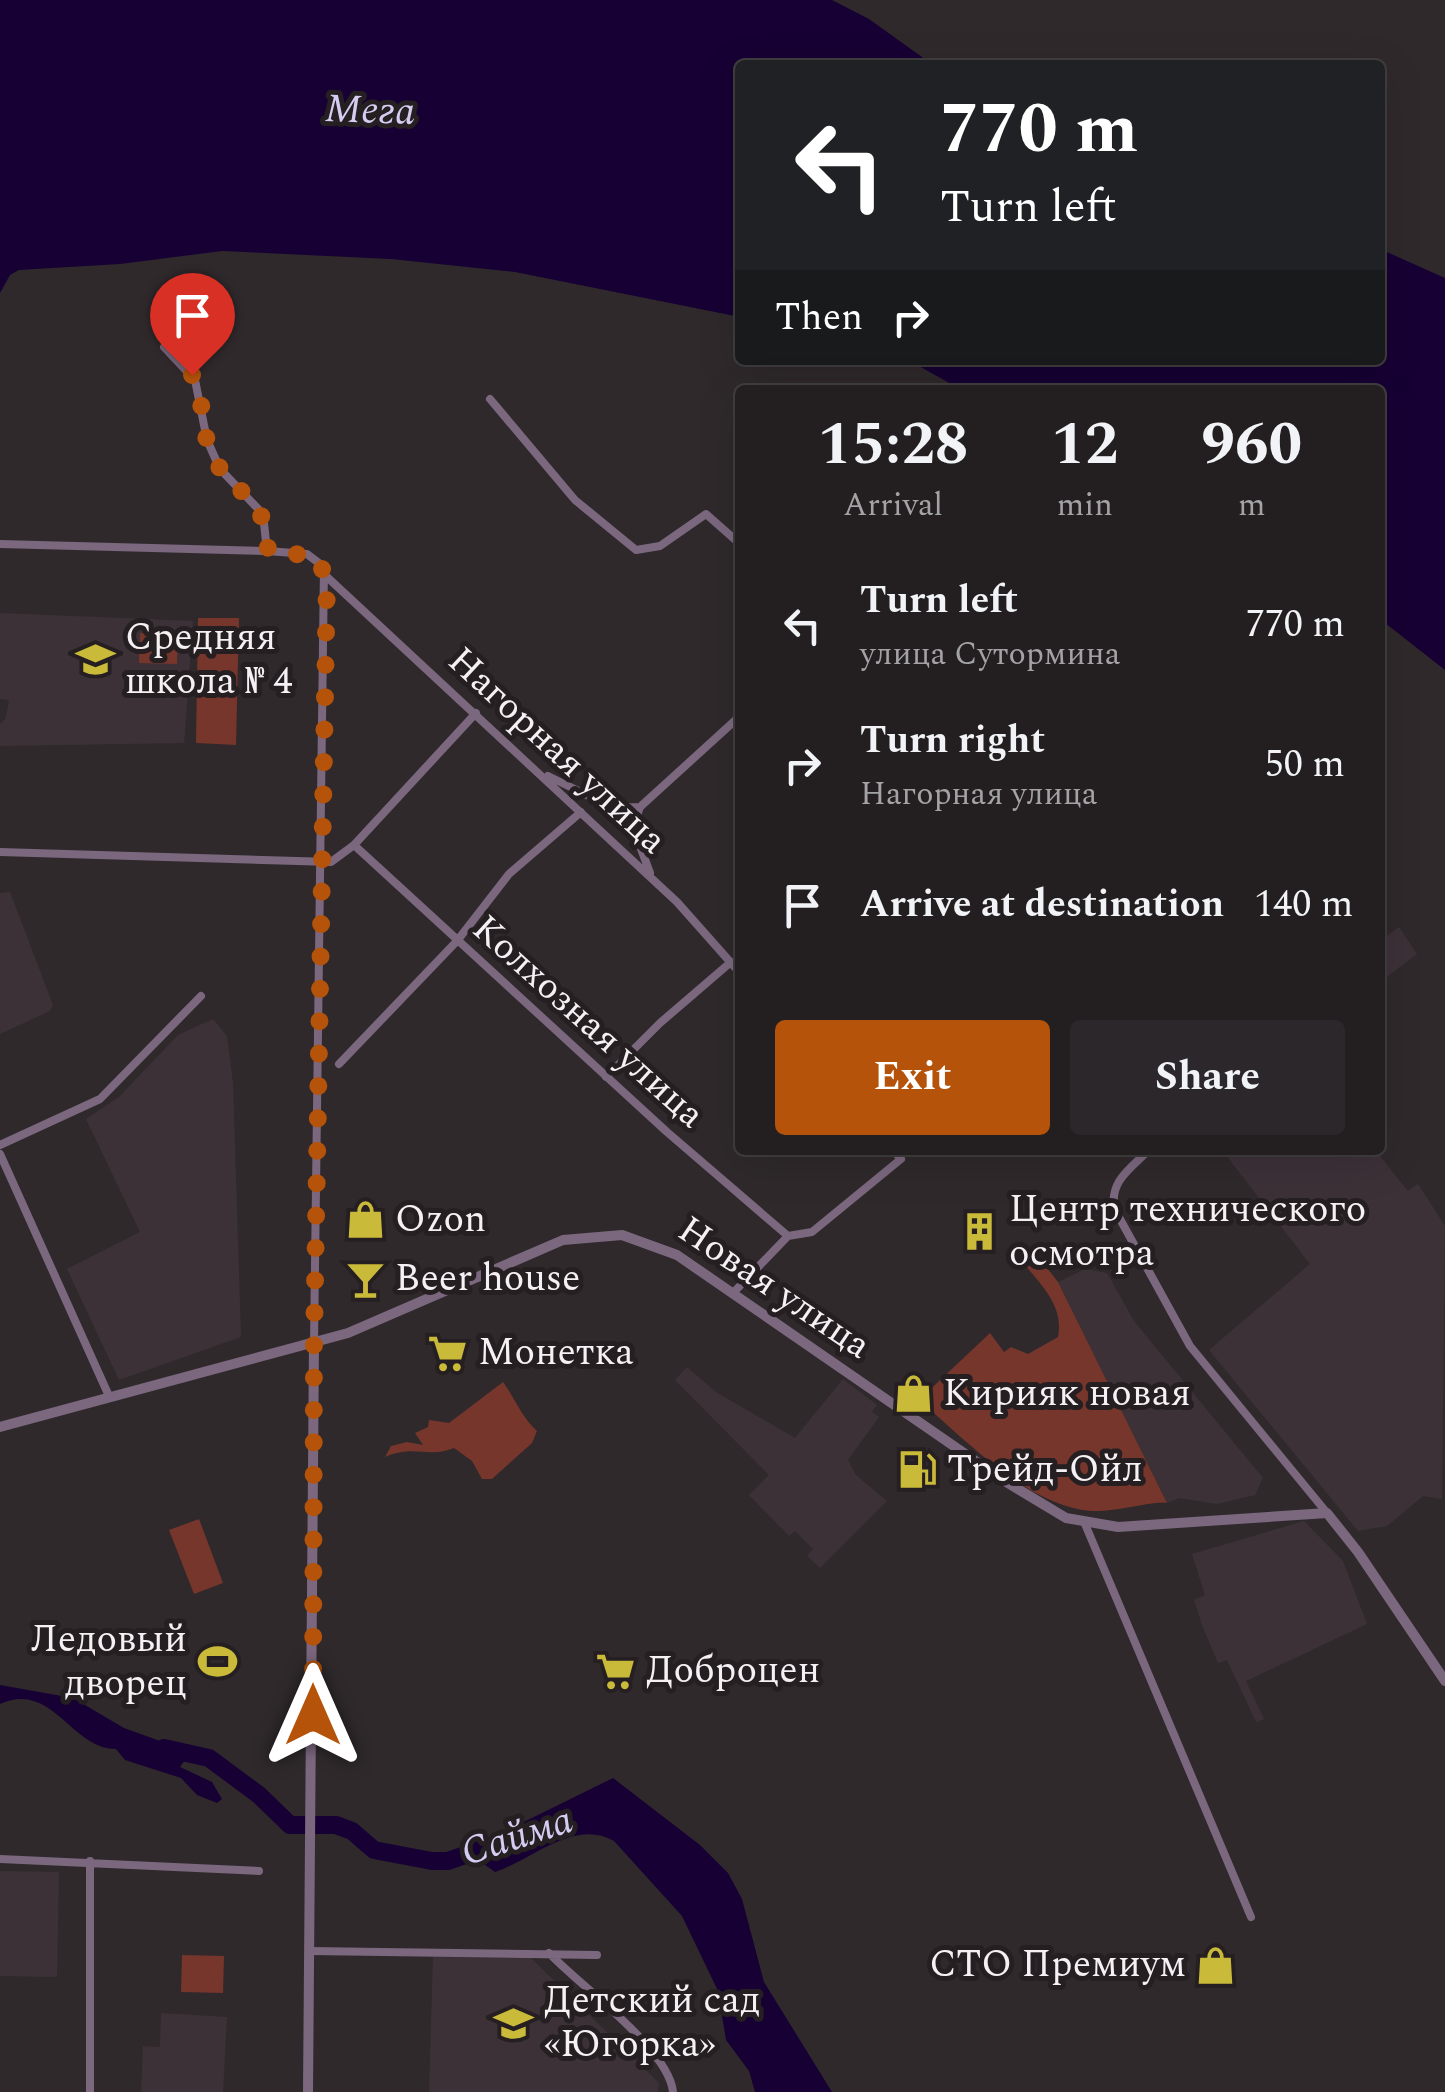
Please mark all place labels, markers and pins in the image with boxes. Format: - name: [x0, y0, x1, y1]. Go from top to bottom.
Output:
- pin: [150, 273, 235, 376]
- place label: Средняя школа № 4: [125, 609, 292, 711]
- school or university icon: Средняя школа № 4: [74, 639, 116, 681]
- place label: Центр технического осмотра: [1009, 1181, 1366, 1283]
- place label: Ozon: [395, 1191, 486, 1249]
- shop icon: Ozon: [344, 1199, 386, 1241]
- building icon: Центр технического осмотра: [958, 1211, 1000, 1253]
- place label: Beer house: [395, 1250, 581, 1308]
- bar icon: Beer house: [344, 1258, 386, 1300]
- place label: Монетка: [478, 1324, 634, 1382]
- supermarket icon: Монетка: [427, 1332, 469, 1374]
- place label: Кирияк новая: [943, 1365, 1191, 1423]
- shop icon: Кирияк новая: [892, 1373, 934, 1415]
- place label: Трейд-Ойл: [947, 1441, 1143, 1499]
- fuel station icon: Трейд-Ойл: [896, 1449, 938, 1491]
- place label: Ледовый дворец: [30, 1611, 187, 1713]
- sports icon: Ледовый дворец: [196, 1641, 238, 1683]
- place label: Доброцен: [646, 1642, 820, 1700]
- supermarket icon: Доброцен: [595, 1650, 637, 1692]
- place label: СТО Премиум: [929, 1936, 1186, 1994]
- shop icon: СТО Премиум: [1195, 1944, 1237, 1986]
- place label: Детский сад «Югорка»: [544, 1972, 760, 2074]
- school or university icon: Детский сад «Югорка»: [493, 2002, 535, 2044]

